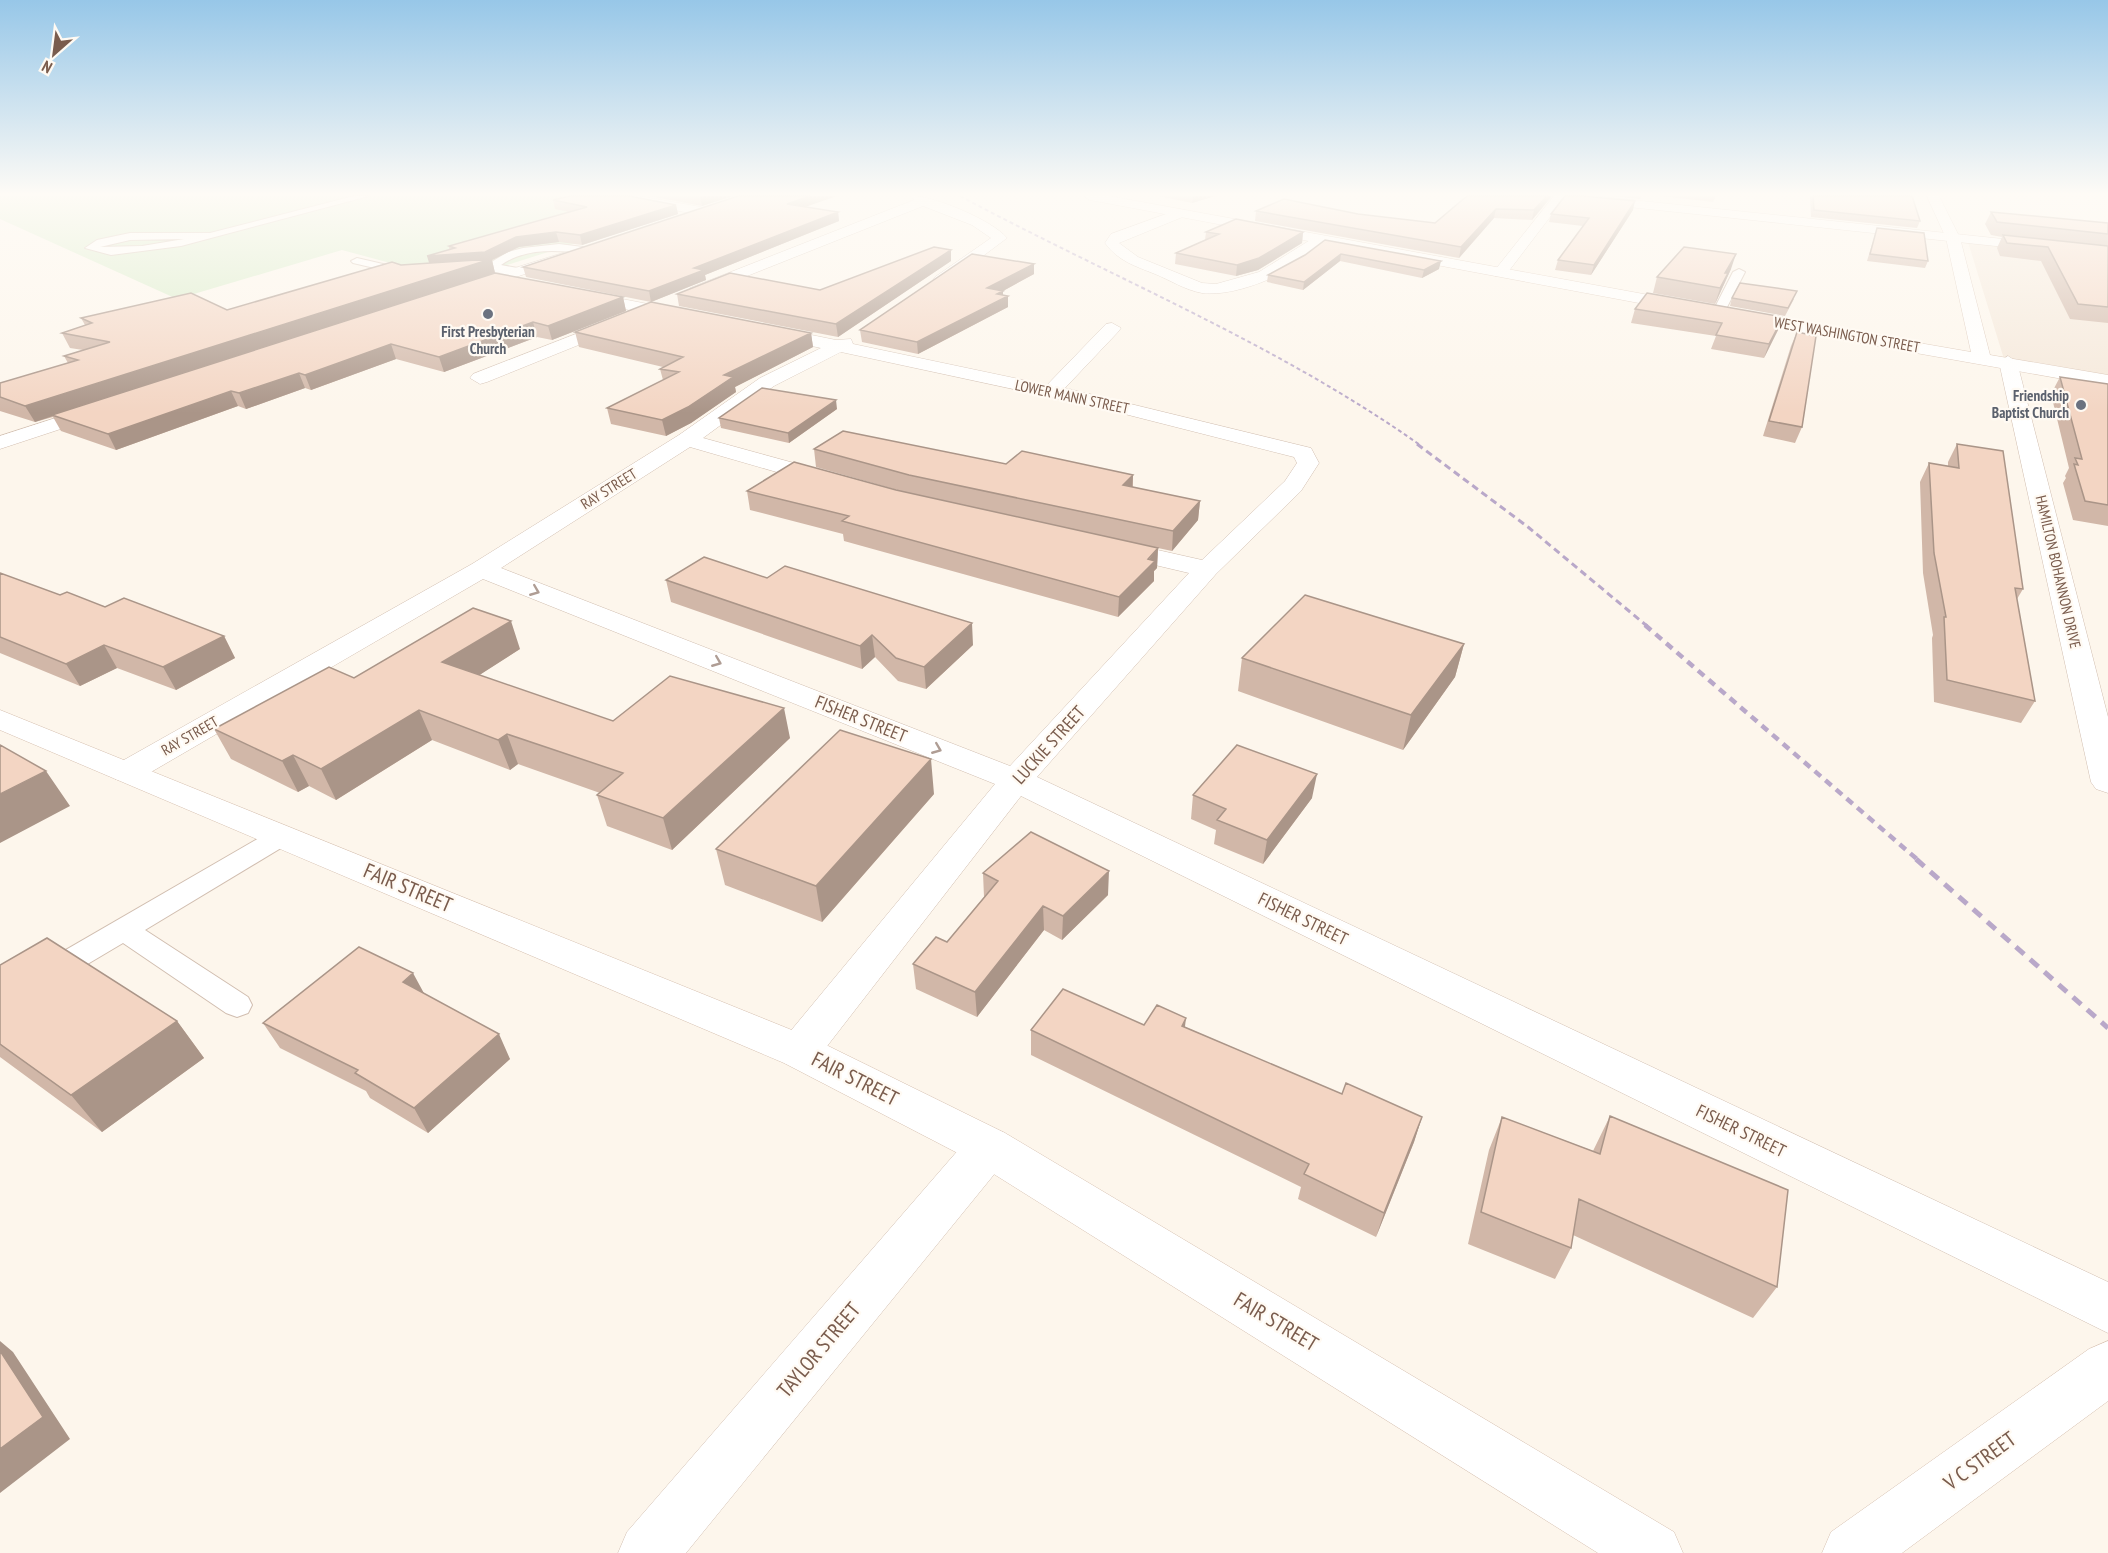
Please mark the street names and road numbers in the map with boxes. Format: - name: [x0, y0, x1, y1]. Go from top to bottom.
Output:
- street label: WEST WASHINGTON STREET: [1773, 312, 1922, 357]
- street label: LOWER MANN STREET: [1013, 375, 1131, 418]
- street label: RAY STREET: [577, 464, 641, 513]
- street label: HAMILTON BOHANNON DRIVE: [2032, 493, 2085, 650]
- street label: FISHER STREET: [812, 690, 910, 747]
- street label: LUCKIE STREET: [1007, 701, 1090, 789]
- street label: RAY STREET: [158, 712, 222, 759]
- street label: FAIR STREET: [360, 857, 457, 919]
- street label: FISHER STREET: [1255, 887, 1352, 950]
- street label: FAIR STREET: [807, 1045, 904, 1112]
- street label: FISHER STREET: [1693, 1099, 1790, 1162]
- street label: FAIR STREET: [1229, 1286, 1324, 1358]
- street label: TAYLOR STREET: [771, 1296, 867, 1403]
- street label: V C STREET: [1937, 1425, 2022, 1496]

